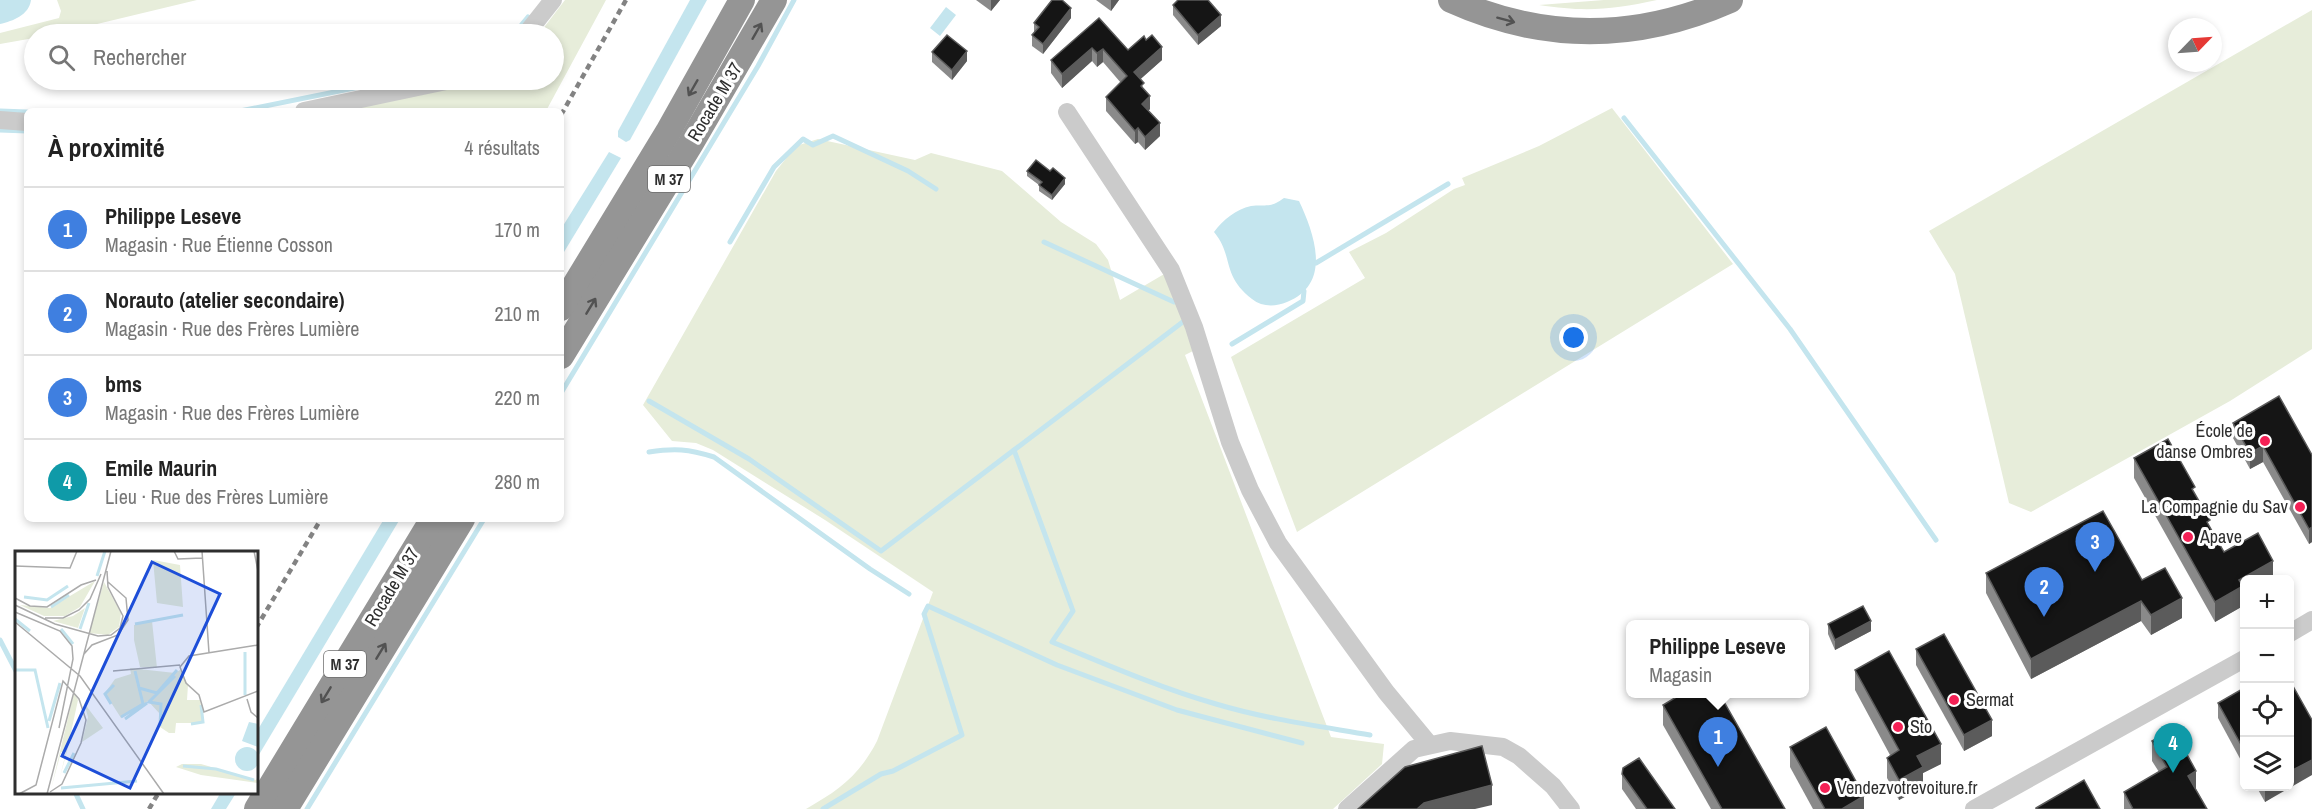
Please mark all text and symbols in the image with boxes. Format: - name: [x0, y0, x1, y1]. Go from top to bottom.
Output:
- one-way arrow: [1496, 15, 1515, 26]
- north arrow: [2168, 18, 2222, 72]
- one-way arrow: [751, 23, 763, 40]
- search box: [24, 24, 564, 90]
- icon: search: [45, 41, 78, 74]
- text: Rechercher: [93, 42, 186, 72]
- street label: Rocade M 37: [681, 58, 748, 146]
- one-way arrow: [687, 79, 699, 96]
- text: À proximité: [48, 130, 165, 165]
- text: 4 résultats: [464, 134, 540, 161]
- road number: M 37: [648, 166, 690, 192]
- text: Philippe Leseve: [105, 201, 241, 231]
- text: 1: [63, 216, 72, 243]
- text: 170 m: [494, 216, 540, 243]
- text: Magasin · Rue Étienne Cosson: [105, 231, 333, 258]
- text: Norauto (atelier secondaire): [105, 285, 345, 315]
- one-way arrow: [586, 298, 598, 315]
- text: 2: [63, 300, 72, 327]
- text: 210 m: [494, 300, 540, 327]
- text: Magasin · Rue des Frères Lumière: [105, 315, 359, 342]
- your location: [1559, 323, 1588, 352]
- text: bms: [105, 369, 142, 399]
- text: 3: [63, 384, 72, 411]
- text: 220 m: [494, 384, 540, 411]
- text: Magasin · Rue des Frères Lumière: [105, 399, 359, 426]
- place label: École de danse Ombres: [2156, 418, 2253, 464]
- marker: École de danse Ombres: [2258, 434, 2272, 448]
- text: Emile Maurin: [105, 453, 217, 483]
- text: 4: [63, 468, 72, 495]
- text: 280 m: [494, 468, 540, 495]
- text: Lieu · Rue des Frères Lumière: [105, 483, 328, 510]
- place label: La Compagnie du Sav: [2141, 494, 2289, 519]
- marker: La Compagnie du Sav: [2293, 500, 2307, 514]
- pin: 3: [2076, 522, 2114, 572]
- place label: Apave: [2199, 524, 2242, 549]
- marker: Apave: [2181, 530, 2195, 544]
- street label: Rocade M 37: [358, 543, 425, 631]
- inset map: [15, 551, 258, 794]
- pin: 2: [2024, 568, 2064, 617]
- map controls: [2240, 575, 2294, 791]
- button: +: [2240, 575, 2294, 629]
- popup: [1626, 620, 1809, 698]
- button: −: [2240, 629, 2294, 683]
- text: Philippe Leseve: [1649, 631, 1786, 661]
- one-way arrow: [376, 643, 388, 660]
- road number: M 37: [324, 651, 366, 677]
- text: Magasin: [1649, 661, 1712, 688]
- button: locate: [2240, 683, 2294, 737]
- one-way arrow: [320, 686, 332, 703]
- place label: Sermat: [1966, 687, 2014, 712]
- marker: Sermat: [1947, 693, 1961, 707]
- place label: Sto: [1910, 714, 1932, 739]
- pin: 1: [1698, 718, 1738, 767]
- marker: Sto: [1891, 720, 1905, 734]
- pin: 4: [2154, 724, 2192, 773]
- button: layers: [2240, 737, 2294, 791]
- place label: Vendezvotrevoiture.fr: [1837, 775, 1977, 800]
- marker: Vendezvotrevoiture.fr: [1818, 781, 1832, 795]

